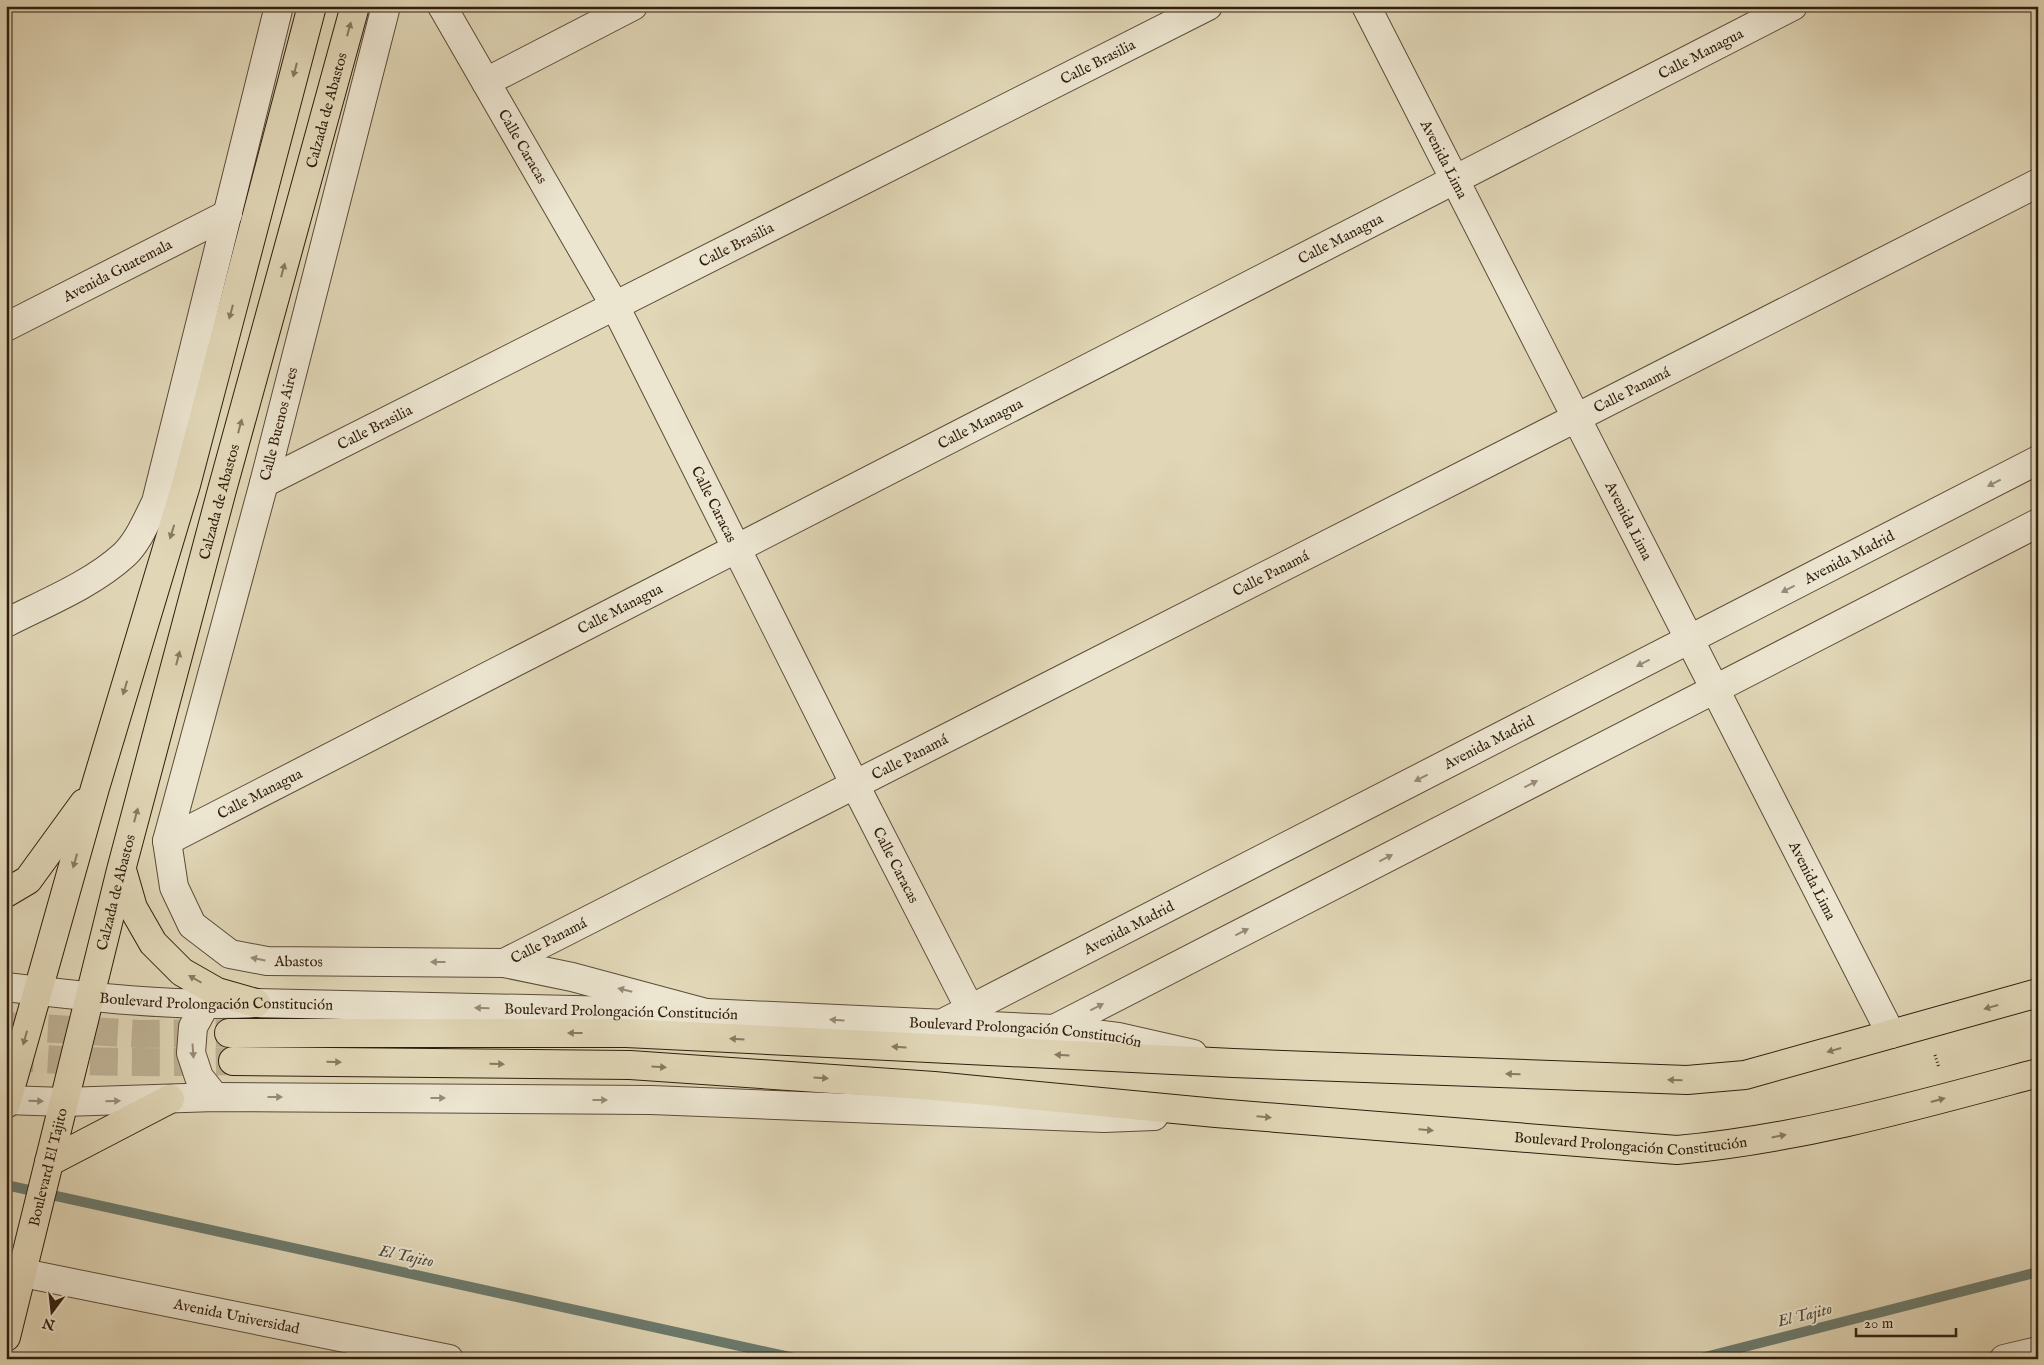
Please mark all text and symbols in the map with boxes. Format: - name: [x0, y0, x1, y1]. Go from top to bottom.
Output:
- one-way arrow: [345, 21, 353, 36]
- street label: Calle Managua: [1655, 24, 1747, 83]
- street label: Calle Brasilia: [1057, 35, 1139, 89]
- street label: Calzada de Abastos: [301, 50, 351, 170]
- one-way arrow: [291, 63, 299, 78]
- street label: Calle Caracas: [494, 106, 552, 187]
- street label: Avenida Lima: [1416, 116, 1472, 202]
- street label: Calle Managua: [1295, 209, 1387, 268]
- street label: Calle Brasilia: [696, 217, 777, 271]
- street label: Avenida Guatemala: [59, 234, 176, 306]
- one-way arrow: [279, 262, 287, 277]
- one-way arrow: [227, 305, 235, 320]
- street label: Calle Panamá: [1590, 362, 1673, 417]
- street label: Calle Buenos Aires: [256, 365, 302, 483]
- street label: Calle Managua: [934, 394, 1026, 453]
- street label: Calle Brasilia: [334, 400, 416, 454]
- one-way arrow: [236, 419, 244, 434]
- street label: Calzada de Abastos: [194, 442, 244, 562]
- street label: Calle Caracas: [687, 463, 741, 546]
- street label: Avenida Lima: [1600, 477, 1657, 564]
- one-way arrow: [1987, 479, 2002, 487]
- one-way arrow: [167, 525, 175, 540]
- street label: Avenida Madrid: [1800, 526, 1898, 589]
- street label: Calle Panamá: [1229, 546, 1312, 601]
- street label: Calle Managua: [574, 579, 666, 638]
- one-way arrow: [1780, 585, 1795, 593]
- one-way arrow: [174, 650, 182, 665]
- one-way arrow: [1636, 659, 1650, 667]
- one-way arrow: [121, 680, 129, 695]
- street label: Avenida Madrid: [1440, 711, 1538, 774]
- street label: Calle Panamá: [868, 729, 951, 784]
- street label: Calle Managua: [214, 764, 306, 823]
- one-way arrow: [1414, 774, 1428, 782]
- one-way arrow: [1523, 780, 1538, 788]
- one-way arrow: [132, 807, 140, 823]
- street label: Calle Caracas: [869, 824, 923, 906]
- street label: Calzada de Abastos: [92, 832, 140, 952]
- street label: Avenida Lima: [1784, 837, 1841, 924]
- one-way arrow: [71, 853, 79, 868]
- one-way arrow: [1379, 854, 1393, 862]
- street label: Avenida Madrid: [1079, 896, 1178, 959]
- street label: Calle Panamá: [507, 913, 590, 968]
- one-way arrow: [1234, 928, 1249, 936]
- street label: Abastos: [273, 952, 323, 971]
- one-way arrow: [250, 955, 266, 963]
- one-way arrow: [430, 958, 446, 966]
- one-way arrow: [188, 974, 201, 983]
- one-way arrow: [618, 986, 633, 994]
- street label: Boulevard Prolongación Constitución: [99, 988, 333, 1014]
- street label: Boulevard Prolongación Constitución: [504, 999, 738, 1024]
- one-way arrow: [1090, 1003, 1104, 1011]
- one-way arrow: [1983, 1003, 1998, 1011]
- one-way arrow: [474, 1004, 490, 1012]
- street label: Boulevard Prolongación Constitución: [909, 1013, 1144, 1052]
- one-way arrow: [829, 1015, 845, 1023]
- one-way arrow: [566, 1029, 582, 1037]
- one-way arrow: [21, 1031, 29, 1046]
- one-way arrow: [729, 1034, 745, 1042]
- one-way arrow: [891, 1042, 907, 1050]
- one-way arrow: [189, 1043, 197, 1059]
- one-way arrow: [1827, 1046, 1842, 1054]
- one-way arrow: [1053, 1050, 1069, 1058]
- one-way arrow: [326, 1058, 342, 1066]
- one-way arrow: [489, 1060, 505, 1068]
- one-way arrow: [651, 1064, 667, 1072]
- one-way arrow: [1505, 1069, 1521, 1077]
- one-way arrow: [814, 1075, 830, 1083]
- one-way arrow: [1667, 1075, 1683, 1083]
- one-way arrow: [268, 1093, 284, 1101]
- one-way arrow: [430, 1095, 446, 1103]
- one-way arrow: [593, 1096, 609, 1104]
- one-way arrow: [1930, 1096, 1945, 1104]
- one-way arrow: [105, 1097, 121, 1105]
- one-way arrow: [28, 1098, 44, 1106]
- street label: Boulevard El Tajito: [24, 1106, 72, 1228]
- one-way arrow: [1256, 1113, 1272, 1121]
- one-way arrow: [1418, 1126, 1434, 1134]
- street label: Boulevard Prolongación Constitución: [1513, 1127, 1748, 1160]
- one-way arrow: [1772, 1131, 1788, 1139]
- water label: El Tajito: [376, 1241, 435, 1273]
- north arrow: [28, 1288, 78, 1338]
- street label: Avenida Universidad: [171, 1294, 302, 1338]
- water label: El Tajito: [1775, 1300, 1835, 1333]
- scale bar: [1856, 1305, 1956, 1337]
- text: N: [41, 1313, 58, 1334]
- text: 20 m: [1864, 1314, 1894, 1333]

